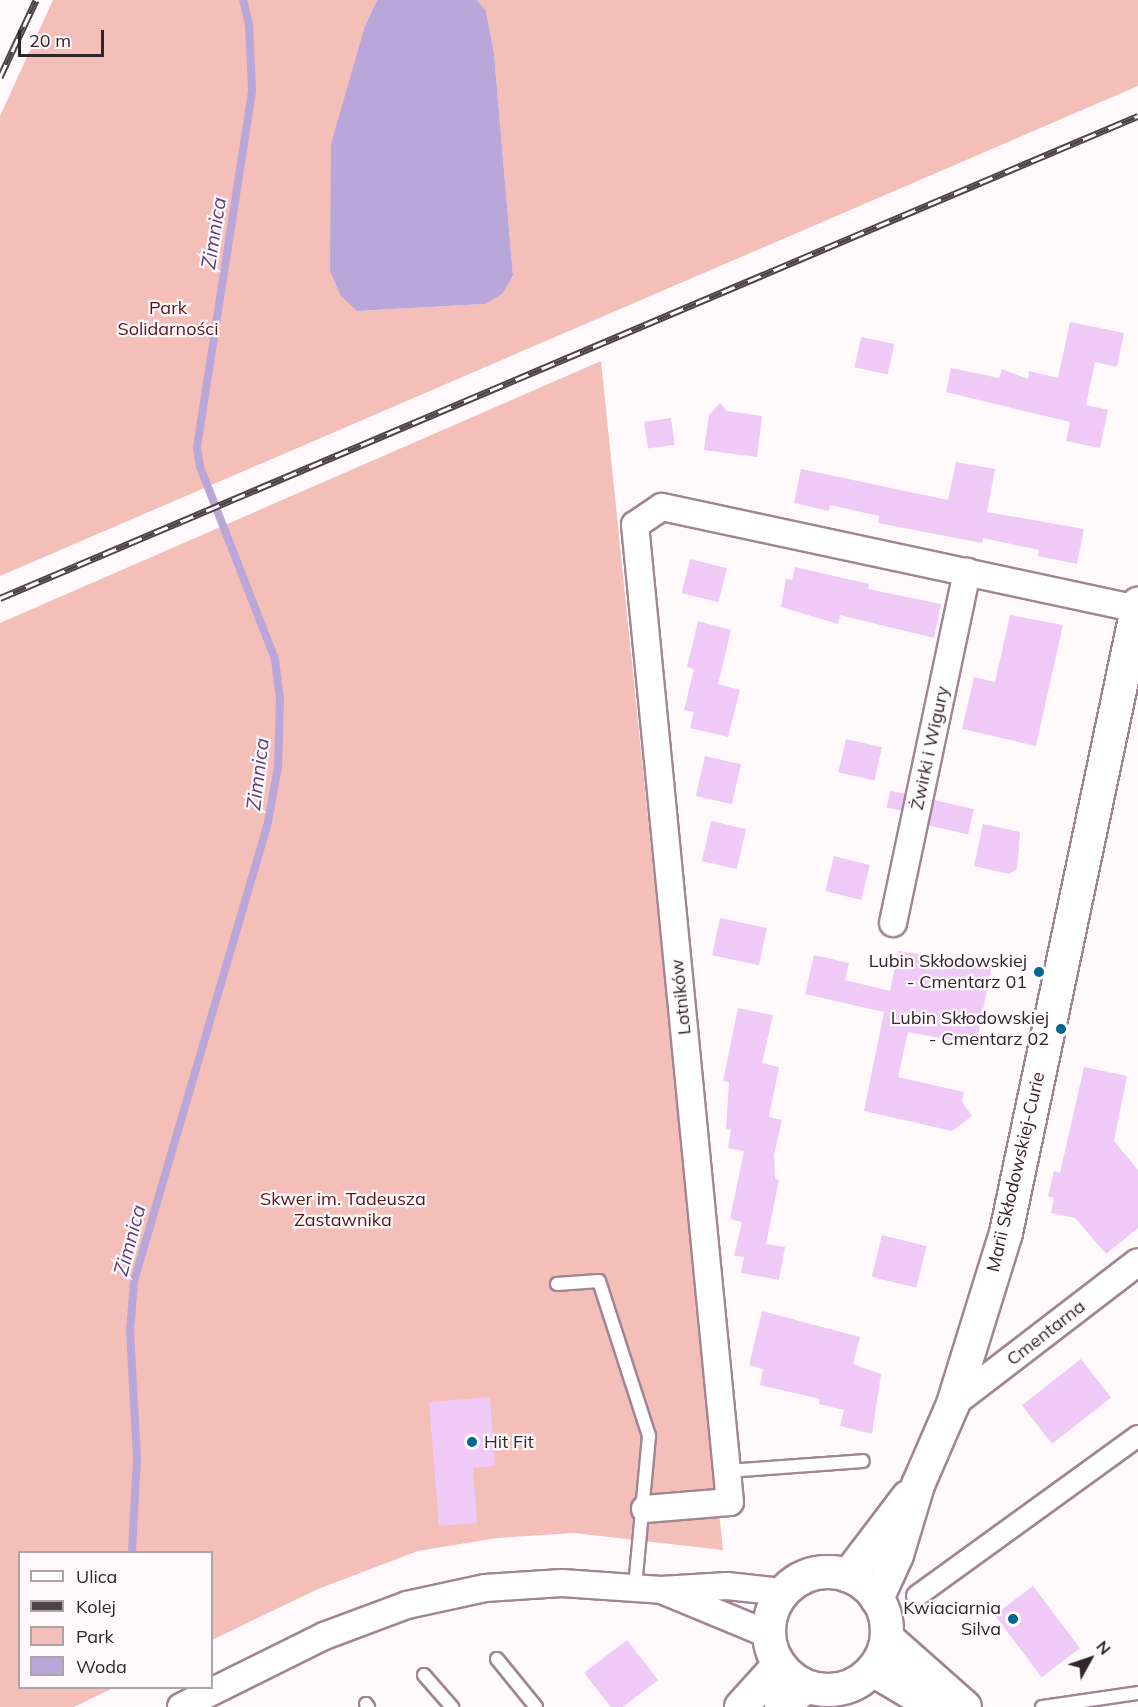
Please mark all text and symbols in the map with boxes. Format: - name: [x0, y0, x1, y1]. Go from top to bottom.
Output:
- scale bar: [21, 18, 106, 56]
- text: 20 m: [29, 29, 71, 52]
- water label: Zimnica: [195, 195, 231, 271]
- park label: Park Solidarności: [117, 298, 219, 340]
- street label: Żwirki i Wigury: [906, 684, 954, 812]
- water label: Zimnica: [241, 737, 273, 811]
- place label: Lubin Skłodowskiej - Cmentarz 01: [869, 951, 1027, 994]
- street label: Lotników: [666, 958, 696, 1036]
- marker: Lubin Skłodowskiej - Cmentarz 01: [1032, 965, 1046, 979]
- place label: Lubin Skłodowskiej - Cmentarz 02: [891, 1008, 1049, 1050]
- marker: Lubin Skłodowskiej - Cmentarz 02: [1054, 1022, 1068, 1036]
- street label: Marii Skłodowskiej-Curie: [982, 1070, 1050, 1274]
- park label: Skwer im. Tadeusza Zastawnika: [260, 1189, 426, 1232]
- water label: Zimnica: [108, 1202, 150, 1278]
- street label: Cmentarna: [1003, 1296, 1089, 1370]
- place label: Hit Fit: [484, 1431, 534, 1453]
- marker: Hit Fit: [465, 1435, 479, 1449]
- legend: [18, 1551, 213, 1689]
- text: Ulica: [76, 1565, 117, 1588]
- text: Kolej: [76, 1595, 116, 1618]
- place label: Kwiaciarnia Silva: [903, 1598, 1001, 1640]
- marker: Kwiaciarnia Silva: [1006, 1612, 1020, 1626]
- text: Park: [76, 1625, 114, 1648]
- north arrow: [1060, 1629, 1120, 1689]
- text: N: [1092, 1636, 1115, 1658]
- text: Woda: [76, 1655, 127, 1678]

